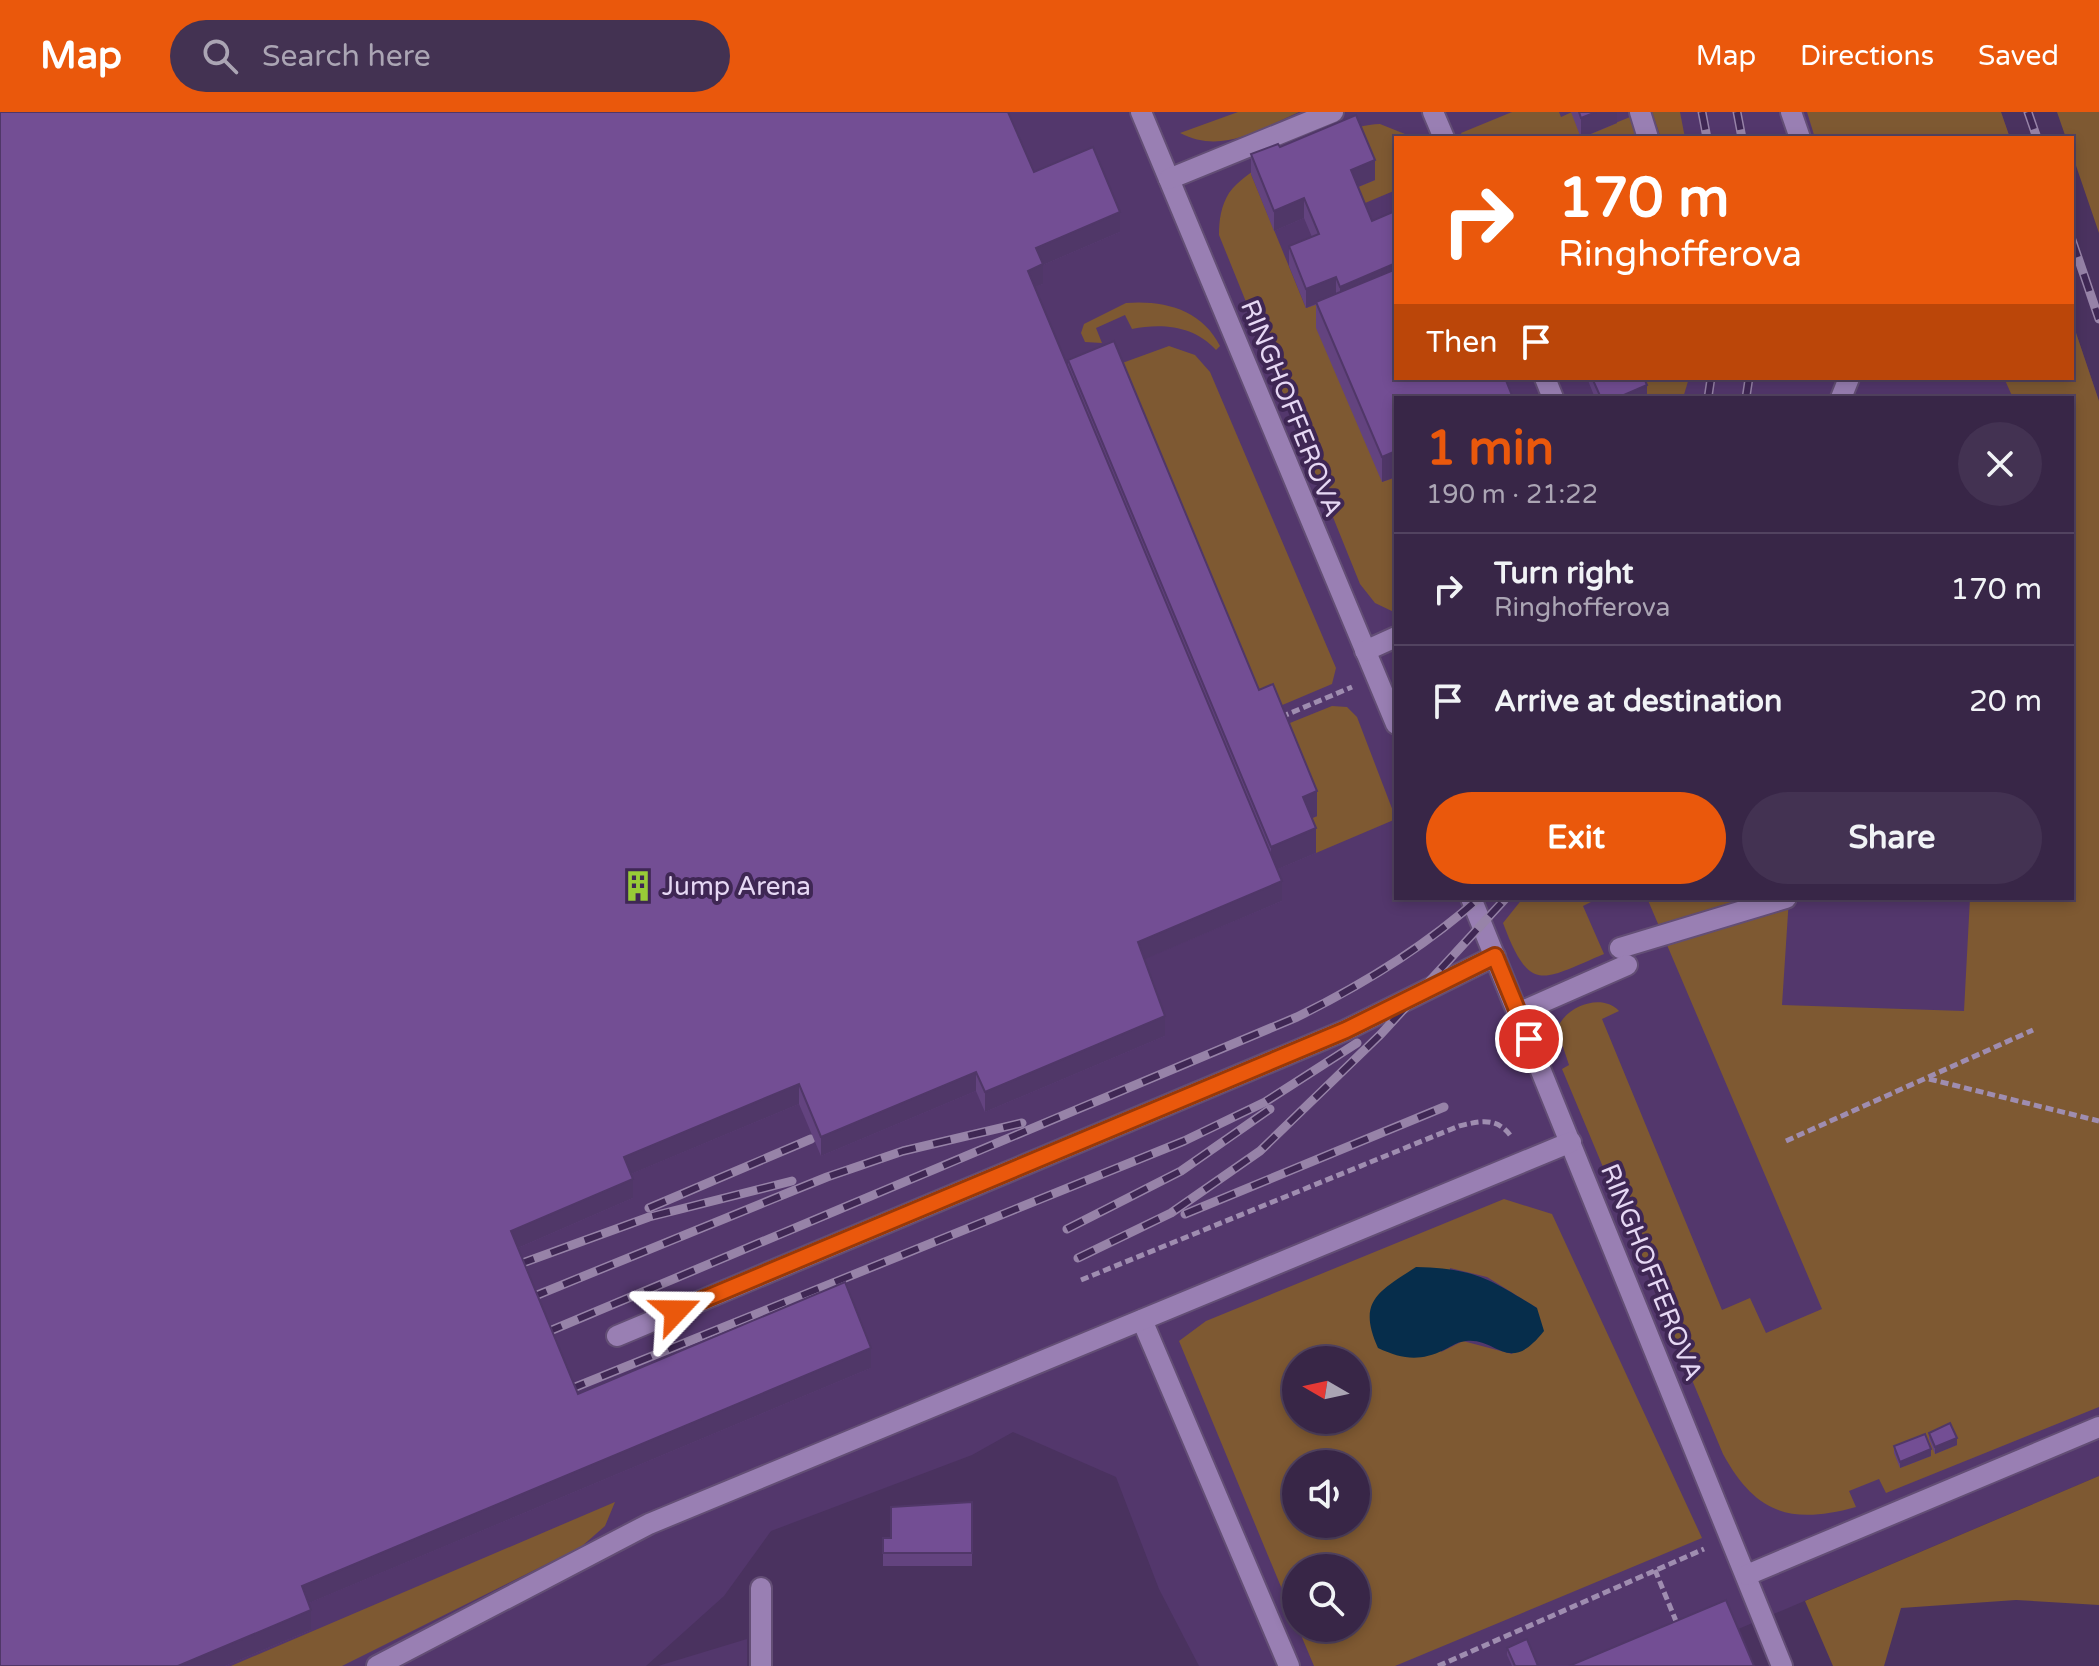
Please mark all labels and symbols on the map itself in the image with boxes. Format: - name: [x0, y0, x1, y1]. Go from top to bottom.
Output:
- street label: RINGHOFFEROVA: [1234, 295, 1349, 521]
- building icon: Jump Arena: [621, 869, 655, 903]
- place label: Jump Arena: [662, 871, 811, 902]
- pin: [1495, 1005, 1563, 1073]
- street label: RINGHOFFEROVA: [1594, 1159, 1709, 1385]
- position arrow: [634, 1269, 718, 1353]
- north arrow: [1282, 1346, 1370, 1434]

